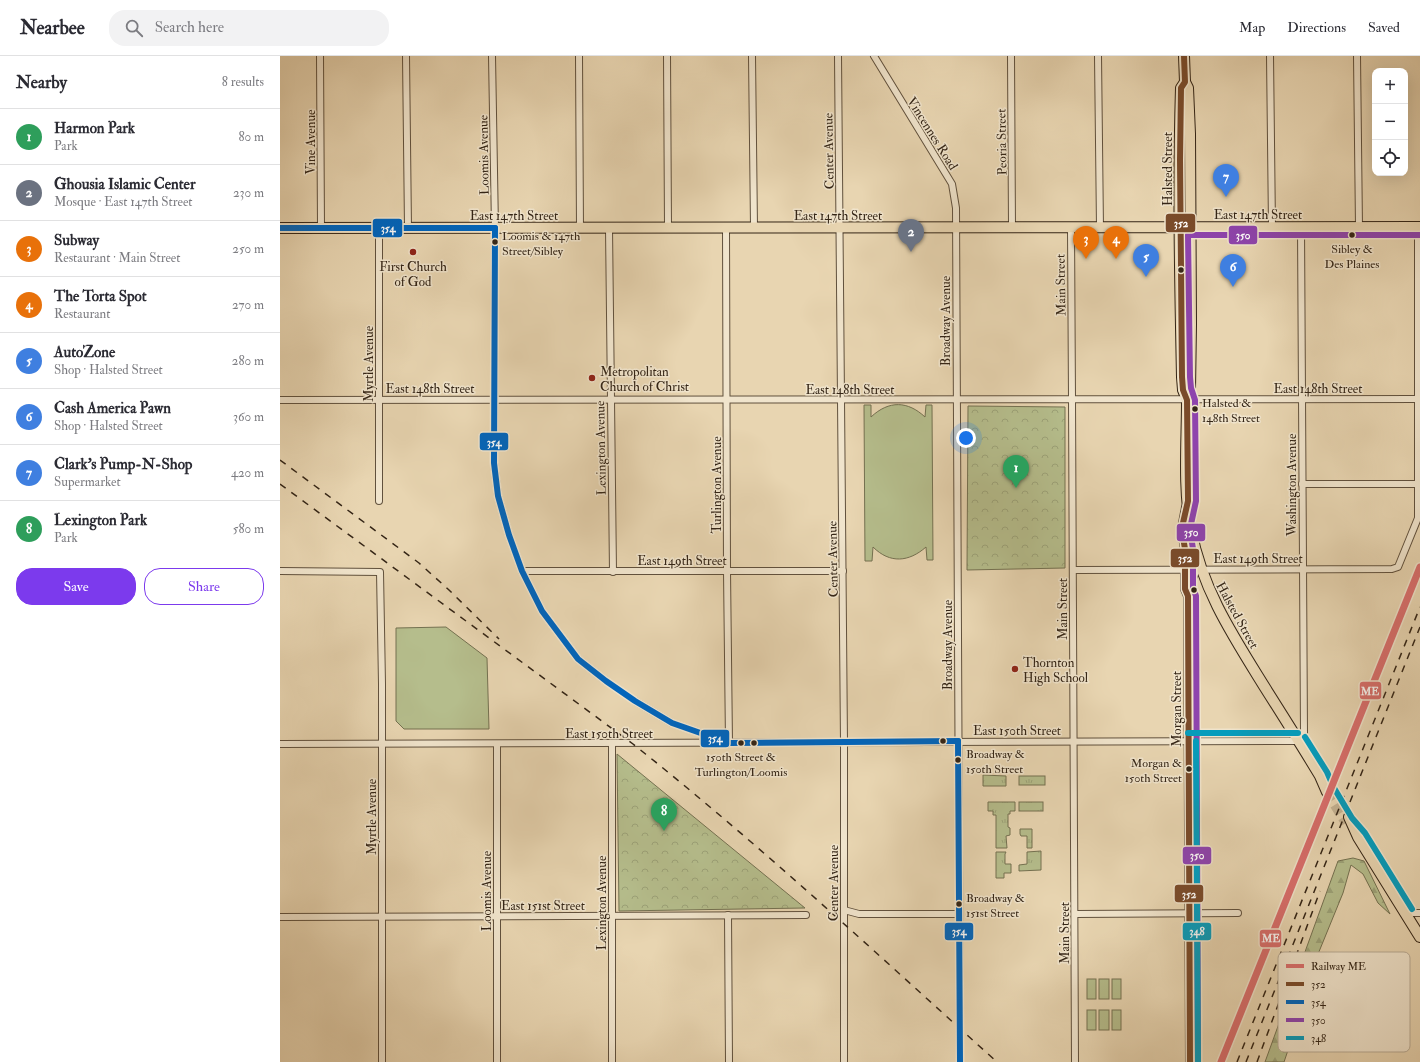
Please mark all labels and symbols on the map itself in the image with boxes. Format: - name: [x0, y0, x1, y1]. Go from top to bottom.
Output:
- street label: Vincennes Road: [903, 94, 961, 174]
- street label: Vine Avenue: [303, 109, 319, 175]
- street label: Peoria Street: [993, 109, 1011, 175]
- street label: Center Avenue: [820, 112, 838, 189]
- street label: Loomis Avenue: [475, 114, 493, 195]
- street label: Halsted Street: [1160, 132, 1176, 206]
- pin: 7: [1213, 164, 1239, 197]
- street label: East 147th Street: [1214, 207, 1302, 223]
- street label: East 147th Street: [470, 208, 558, 224]
- street label: East 147th Street: [794, 208, 882, 224]
- line badge: 352: [1165, 213, 1196, 233]
- text: 352: [1174, 217, 1189, 230]
- line badge: 354: [372, 218, 403, 238]
- pin: 2: [898, 219, 924, 252]
- text: 354: [381, 222, 396, 236]
- line badge: 350: [1228, 225, 1258, 245]
- pin: 3: [1073, 226, 1099, 259]
- pin: 4: [1103, 226, 1129, 259]
- place label: Loomis & 147th Street/Sibley: [502, 229, 581, 259]
- text: 350: [1236, 229, 1251, 242]
- marker: Sibley & Des Plaines: [1347, 230, 1357, 240]
- marker: Loomis & 147th Street/Sibley: [490, 237, 500, 247]
- place label: Sibley & Des Plaines: [1325, 242, 1379, 272]
- pin: 5: [1133, 244, 1159, 277]
- marker: First Church of God: [408, 247, 418, 257]
- street label: Main Street: [1052, 254, 1070, 316]
- pin: 6: [1220, 254, 1246, 287]
- place label: First Church of God: [379, 259, 447, 290]
- unlabelled marker: [1176, 265, 1186, 275]
- street label: Broadway Avenue: [938, 275, 955, 366]
- street label: Myrtle Avenue: [361, 325, 378, 402]
- place label: Metropolitan Church of Christ: [600, 364, 689, 395]
- marker: Metropolitan Church of Christ: [587, 373, 597, 383]
- street label: East 148th Street: [386, 381, 474, 397]
- street label: East 148th Street: [1274, 381, 1362, 397]
- street label: East 148th Street: [806, 382, 894, 398]
- place label: Halsted & 148th Street: [1202, 396, 1260, 426]
- street label: Lexington Avenue: [592, 400, 610, 495]
- marker: Halsted & 148th Street: [1190, 404, 1200, 414]
- your location: [956, 428, 976, 448]
- line badge: 354: [479, 432, 509, 451]
- street label: Washington Avenue: [1284, 433, 1300, 537]
- text: 354: [487, 436, 502, 450]
- street label: Turlington Avenue: [709, 436, 725, 534]
- pin: 1: [1003, 455, 1029, 488]
- street label: Center Avenue: [824, 520, 842, 597]
- line badge: 350: [1176, 523, 1206, 542]
- text: 350: [1184, 526, 1199, 539]
- line badge: 352: [1170, 548, 1200, 568]
- street label: East 149th Street: [1213, 551, 1303, 567]
- text: 352: [1178, 552, 1193, 565]
- street label: East 149th Street: [637, 553, 727, 569]
- street label: Main Street: [1055, 578, 1071, 640]
- street label: Halsted Street: [1212, 579, 1262, 652]
- unlabelled marker: [1189, 585, 1199, 595]
- street label: Broadway Avenue: [940, 599, 957, 690]
- place label: Thornton High School: [1023, 655, 1089, 686]
- marker: Thornton High School: [1010, 664, 1020, 674]
- street label: Morgan Street: [1169, 671, 1185, 747]
- line badge: ME: [1359, 681, 1382, 700]
- text: ME: [1360, 685, 1379, 698]
- street label: East 150th Street: [973, 723, 1061, 739]
- street label: East 150th Street: [565, 726, 653, 742]
- line badge: 354: [700, 729, 730, 748]
- text: 354: [708, 732, 723, 746]
- unlabelled marker: [938, 736, 948, 746]
- marker: 150th Street & Turlington/Loomis: [736, 738, 746, 748]
- unlabelled marker: [749, 738, 759, 748]
- place label: Broadway & 150th Street: [966, 747, 1025, 777]
- place label: 150th Street & Turlington/Loomis: [695, 750, 787, 780]
- marker: Broadway & 150th Street: [953, 755, 963, 765]
- place label: Morgan & 150th Street: [1125, 756, 1182, 786]
- marker: Morgan & 150th Street: [1184, 764, 1194, 774]
- street label: Myrtle Avenue: [364, 778, 381, 855]
- pin: 8: [651, 798, 677, 831]
- street label: Center Avenue: [826, 844, 842, 921]
- line badge: 350: [1182, 846, 1212, 865]
- text: 350: [1190, 849, 1205, 862]
- street label: Loomis Avenue: [479, 850, 495, 931]
- street label: Lexington Avenue: [594, 855, 610, 950]
- line badge: 352: [1174, 884, 1204, 903]
- text: 352: [1182, 888, 1197, 901]
- place label: Broadway & 151st Street: [966, 891, 1025, 921]
- street label: East 151st Street: [501, 898, 585, 914]
- marker: Broadway & 151st Street: [954, 899, 964, 909]
- street label: Main Street: [1057, 902, 1073, 964]
- line badge: 354: [944, 922, 974, 941]
- line badge: 348: [1182, 922, 1212, 941]
- text: 354: [952, 925, 967, 939]
- text: 348: [1189, 925, 1205, 939]
- line badge: ME: [1259, 929, 1282, 948]
- text: ME: [1261, 932, 1280, 945]
- legend: [1278, 952, 1410, 1052]
- text: Railway ME: [1311, 960, 1366, 974]
- text: 352: [1311, 978, 1326, 991]
- text: 354: [1311, 996, 1327, 1009]
- text: 350: [1311, 1014, 1326, 1027]
- text: 348: [1311, 1032, 1326, 1045]

